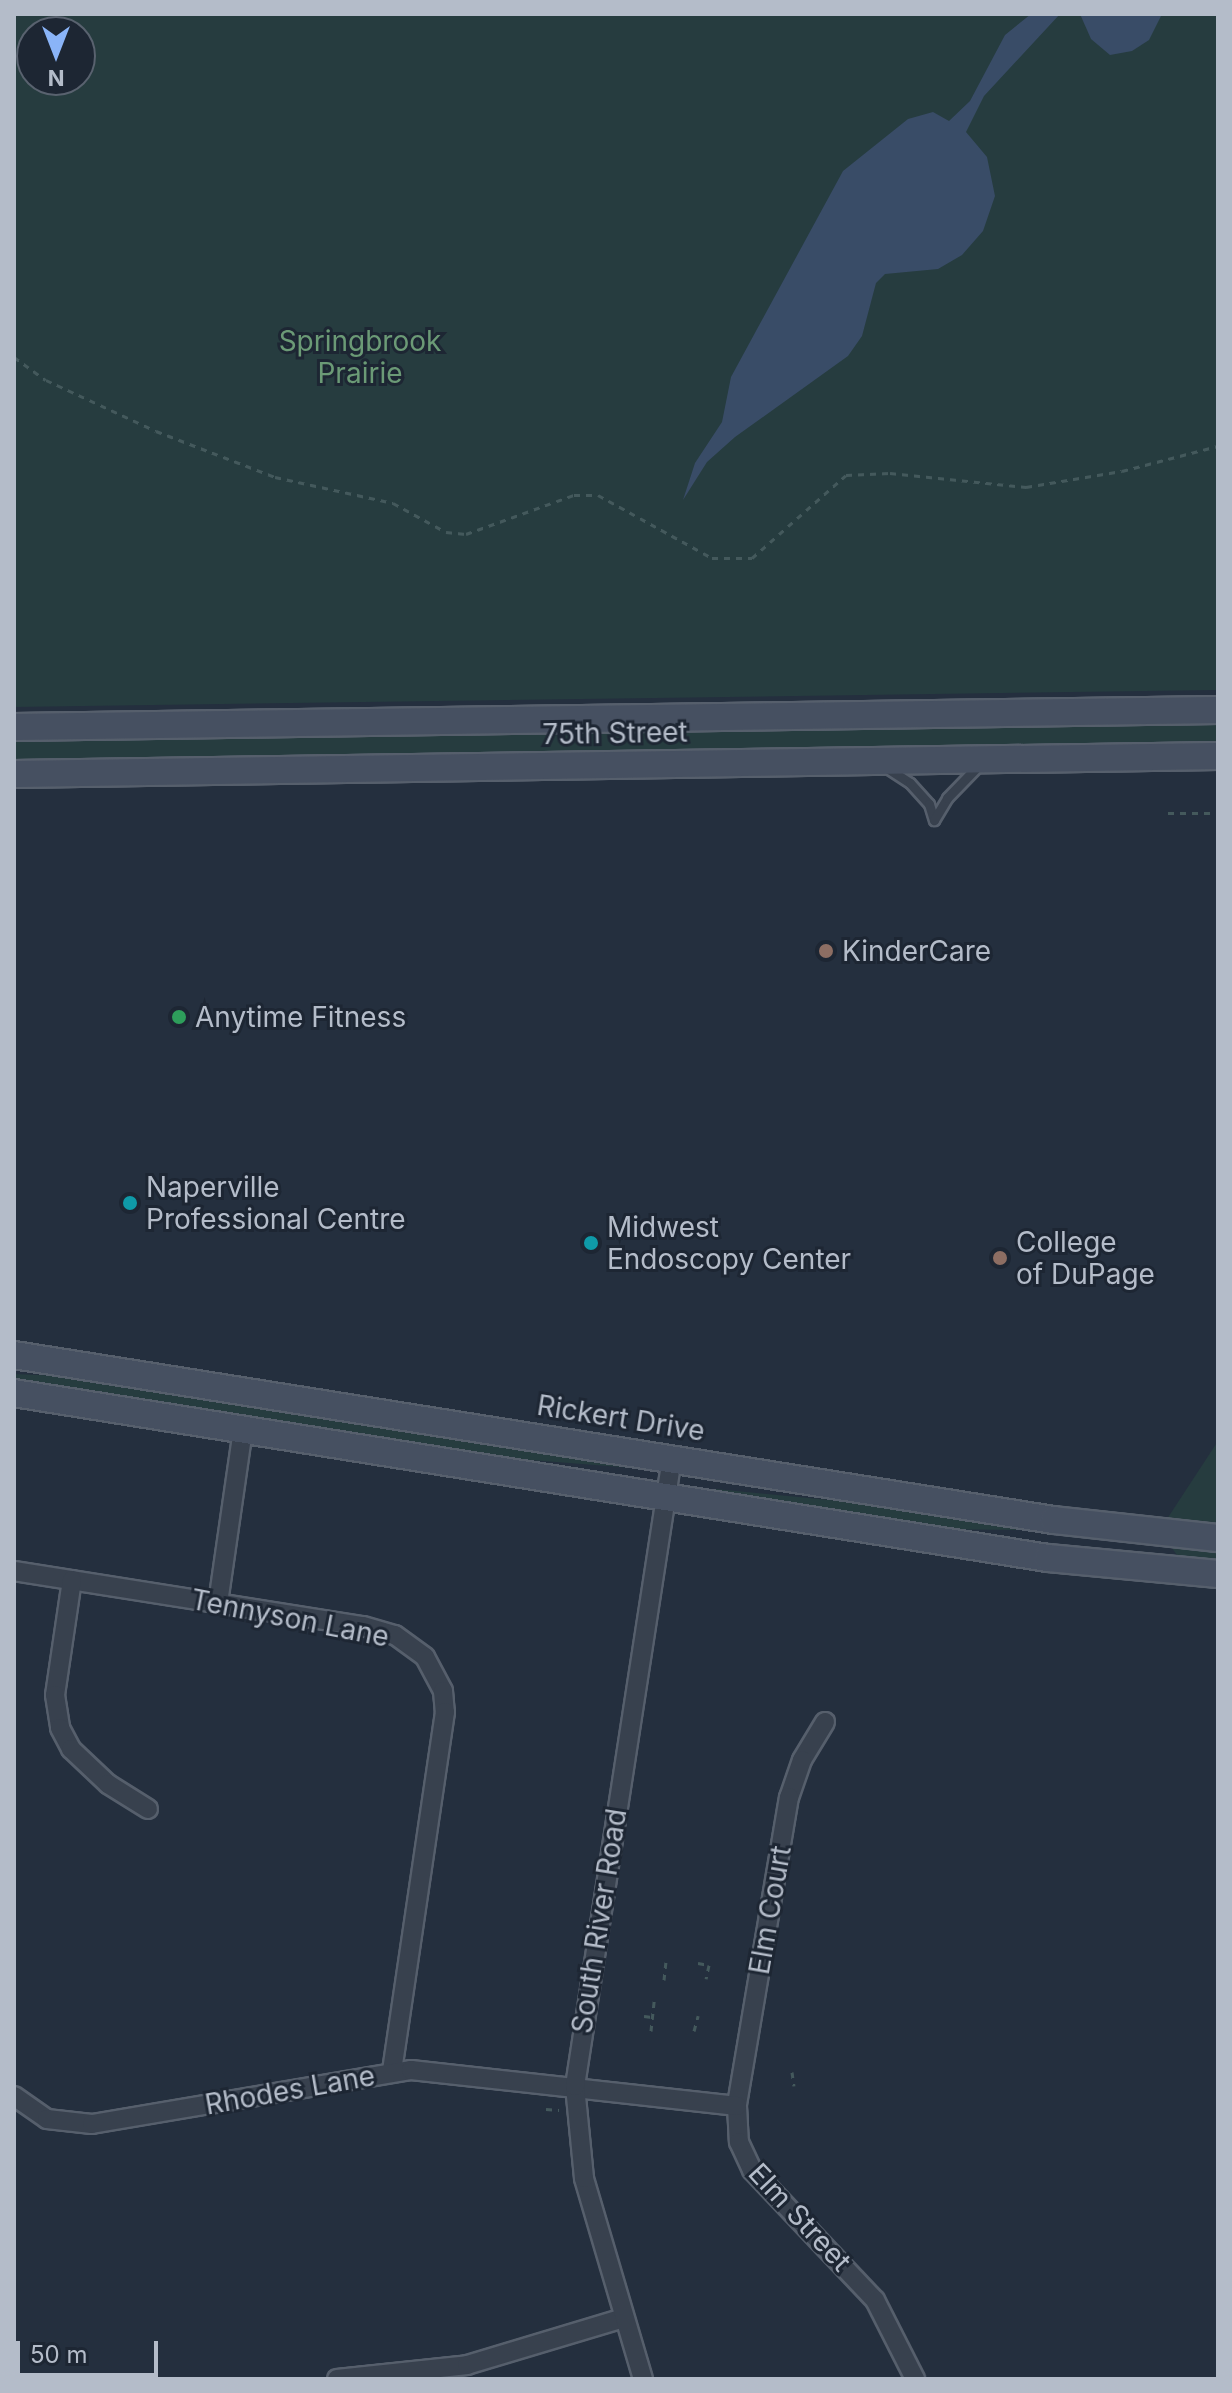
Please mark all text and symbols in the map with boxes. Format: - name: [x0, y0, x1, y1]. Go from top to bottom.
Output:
- north arrow: [16, 16, 96, 96]
- text: N: [48, 65, 64, 91]
- park label: Springbrook Prairie: [279, 324, 441, 390]
- street label: 75th Street: [542, 715, 688, 751]
- place label: KinderCare: [842, 934, 991, 968]
- marker: KinderCare: [817, 942, 835, 960]
- place label: Anytime Fitness: [195, 1000, 406, 1034]
- marker: Anytime Fitness: [170, 1008, 188, 1026]
- place label: Naperville Professional Centre: [146, 1170, 406, 1236]
- marker: Naperville Professional Centre: [121, 1194, 139, 1212]
- place label: Midwest Endoscopy Center: [607, 1210, 851, 1276]
- place label: College of DuPage: [1016, 1225, 1155, 1291]
- marker: Midwest Endoscopy Center: [582, 1234, 600, 1252]
- marker: College of DuPage: [991, 1249, 1009, 1267]
- street label: Rickert Drive: [535, 1388, 707, 1448]
- street label: Tennyson Lane: [188, 1582, 392, 1654]
- street label: South River Road: [565, 1806, 633, 2036]
- street label: Elm Court: [742, 1843, 798, 1977]
- street label: Rhodes Lane: [202, 2059, 378, 2121]
- street label: Elm Street: [742, 2156, 858, 2278]
- scale bar: [20, 2325, 162, 2375]
- text: 50 m: [30, 2340, 88, 2369]

